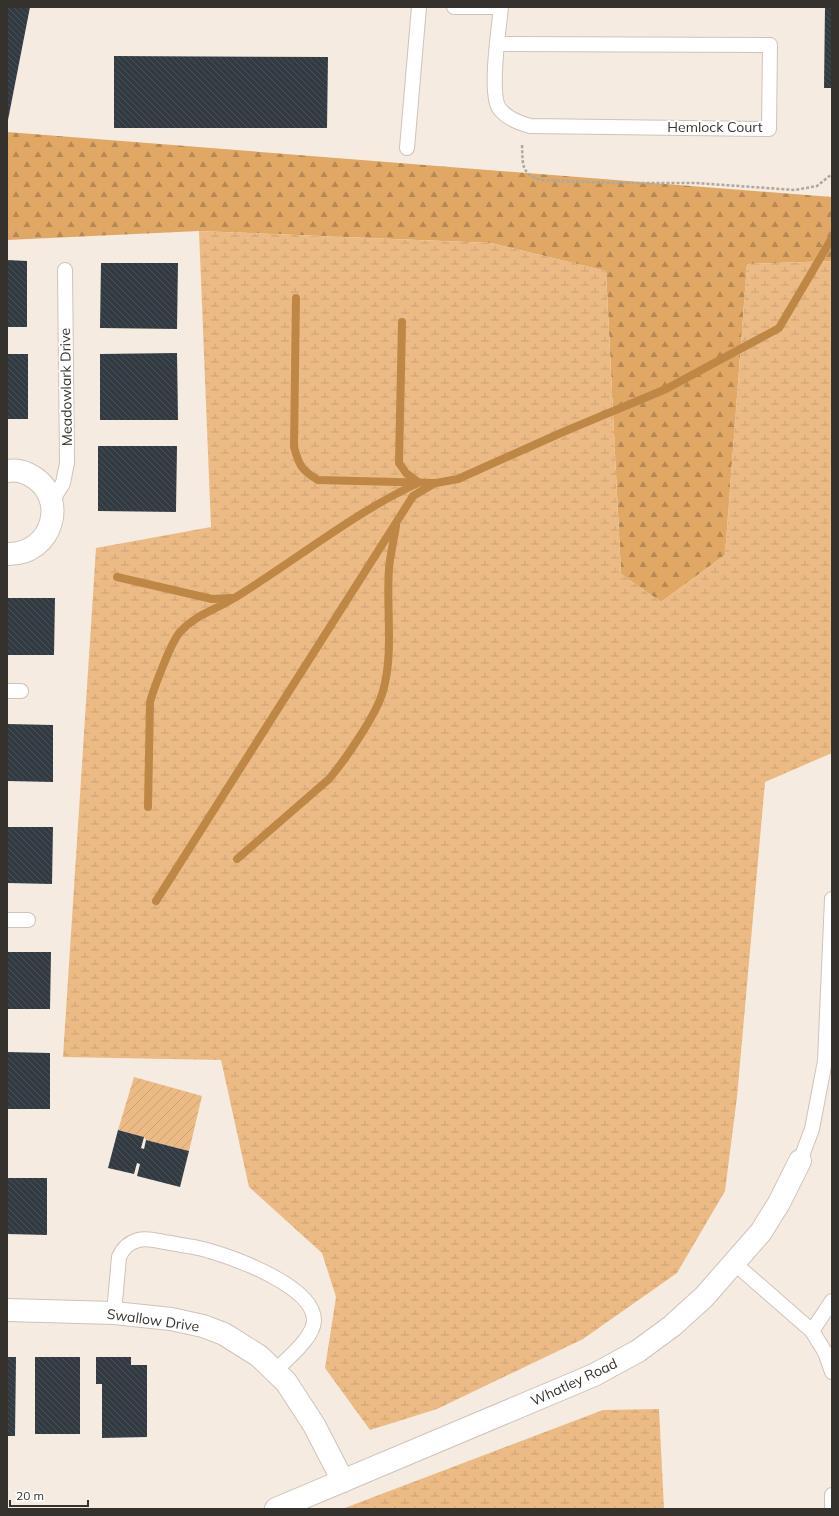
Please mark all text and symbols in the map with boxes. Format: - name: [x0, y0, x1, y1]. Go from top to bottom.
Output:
- street label: Hemlock Court: [667, 118, 763, 136]
- street label: Meadowlark Drive: [56, 328, 76, 446]
- street label: Swallow Drive: [106, 1305, 200, 1335]
- street label: Whatley Road: [528, 1354, 620, 1410]
- scale bar: [10, 1482, 88, 1508]
- text: 20 m: [16, 1488, 44, 1503]

